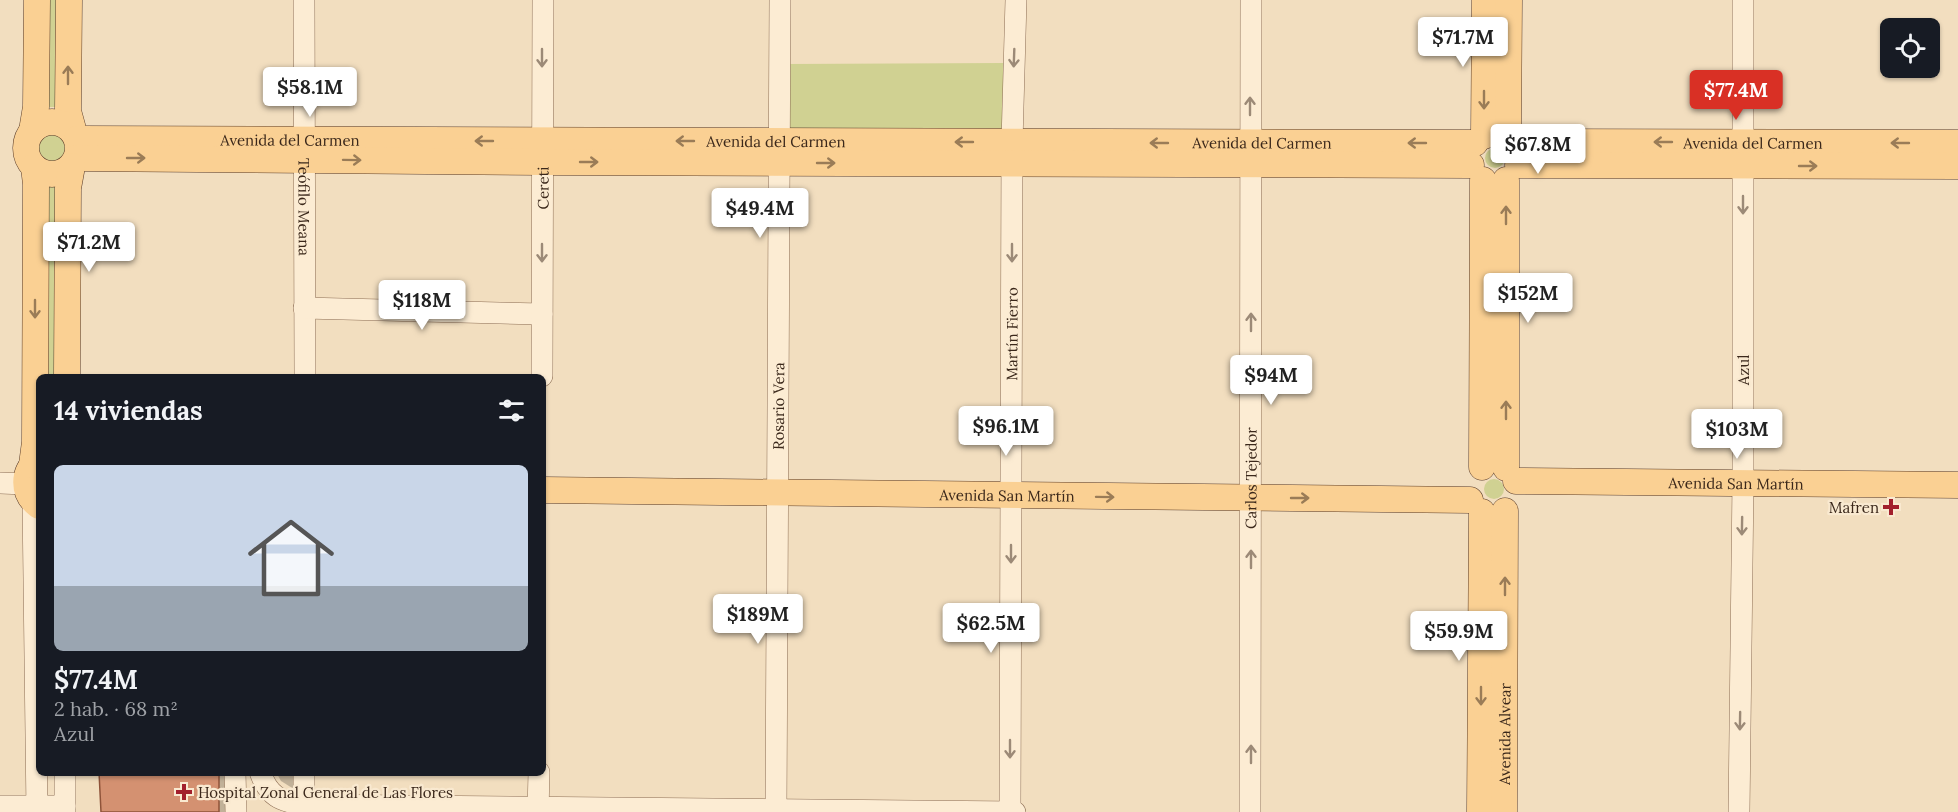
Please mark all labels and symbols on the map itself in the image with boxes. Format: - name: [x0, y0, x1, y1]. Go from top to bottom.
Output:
- pin: $71.7M: [1414, 17, 1512, 68]
- one-way arrow: [536, 48, 548, 68]
- one-way arrow: [1009, 48, 1020, 68]
- one-way arrow: [63, 66, 74, 86]
- pin: $58.1M: [261, 67, 359, 118]
- pin: $77.4M: [1687, 70, 1785, 121]
- one-way arrow: [1478, 90, 1490, 110]
- one-way arrow: [1244, 96, 1256, 116]
- pin: $67.8M: [1489, 124, 1587, 175]
- street label: Avenida del Carmen: [219, 130, 360, 149]
- street label: Avenida del Carmen: [705, 131, 846, 151]
- street label: Avenida del Carmen: [1191, 133, 1332, 152]
- street label: Avenida del Carmen: [1682, 133, 1823, 152]
- one-way arrow: [474, 135, 494, 147]
- one-way arrow: [675, 135, 695, 147]
- one-way arrow: [954, 136, 974, 148]
- one-way arrow: [1653, 136, 1673, 148]
- one-way arrow: [1149, 137, 1169, 149]
- one-way arrow: [1407, 137, 1427, 149]
- one-way arrow: [1890, 137, 1910, 149]
- one-way arrow: [125, 152, 145, 164]
- one-way arrow: [341, 154, 361, 165]
- one-way arrow: [578, 156, 598, 168]
- one-way arrow: [815, 157, 835, 169]
- street label: Teófilo Meana: [295, 158, 314, 256]
- one-way arrow: [1797, 160, 1817, 172]
- street label: Cereti: [533, 166, 552, 210]
- pin: $49.4M: [711, 188, 809, 239]
- one-way arrow: [1737, 195, 1749, 215]
- one-way arrow: [1500, 205, 1512, 225]
- pin: $71.2M: [40, 222, 138, 273]
- one-way arrow: [536, 243, 548, 263]
- one-way arrow: [1006, 243, 1018, 263]
- pin: $152M: [1486, 273, 1570, 324]
- pin: $118M: [380, 280, 464, 331]
- street label: Martín Fierro: [1002, 287, 1021, 381]
- one-way arrow: [29, 299, 41, 319]
- one-way arrow: [1245, 312, 1257, 332]
- pin: $94M: [1235, 355, 1307, 406]
- street label: Azul: [1734, 355, 1753, 386]
- street label: Rosario Vera: [768, 362, 788, 450]
- one-way arrow: [1500, 400, 1512, 420]
- pin: $96.1M: [957, 406, 1055, 457]
- pin: $103M: [1695, 409, 1779, 460]
- street label: Carlos Tejedor: [1241, 427, 1260, 529]
- street label: Avenida San Martín: [1667, 473, 1804, 493]
- street label: Avenida San Martín: [938, 485, 1075, 505]
- one-way arrow: [1095, 491, 1115, 502]
- one-way arrow: [1290, 492, 1310, 504]
- place label: Mafren: [1829, 498, 1879, 517]
- marker: Mafren: [1884, 500, 1898, 514]
- one-way arrow: [1736, 516, 1748, 536]
- one-way arrow: [1005, 544, 1017, 564]
- one-way arrow: [1245, 549, 1257, 569]
- one-way arrow: [1499, 576, 1511, 596]
- pin: $189M: [716, 594, 800, 645]
- pin: $62.5M: [942, 603, 1040, 654]
- pin: $59.9M: [1410, 611, 1508, 662]
- street label: Avenida Alvear: [1495, 682, 1514, 786]
- one-way arrow: [1475, 686, 1487, 706]
- one-way arrow: [1734, 711, 1746, 731]
- one-way arrow: [1004, 739, 1016, 759]
- one-way arrow: [1245, 744, 1257, 764]
- marker: Hospital Zonal General de Las Flores: [175, 783, 193, 801]
- place label: Hospital Zonal General de Las Flores: [198, 783, 453, 802]

